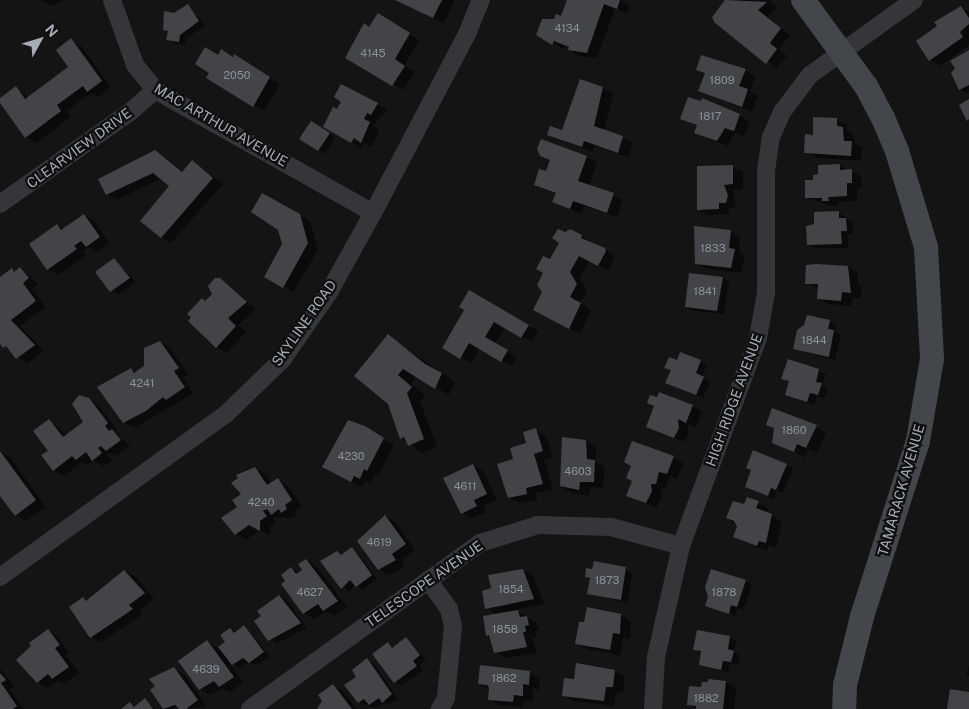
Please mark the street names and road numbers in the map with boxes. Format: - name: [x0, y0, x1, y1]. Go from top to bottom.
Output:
- street label: MAC ARTHUR AVENUE: [151, 80, 291, 170]
- street label: CLEARVIEW DRIVE: [23, 104, 135, 192]
- street label: SKYLINE ROAD: [268, 277, 340, 369]
- street label: HIGH RIDGE AVENUE: [702, 331, 766, 469]
- street label: TAMARACK AVENUE: [874, 422, 928, 558]
- street label: TELESCOPE AVENUE: [362, 537, 486, 631]

